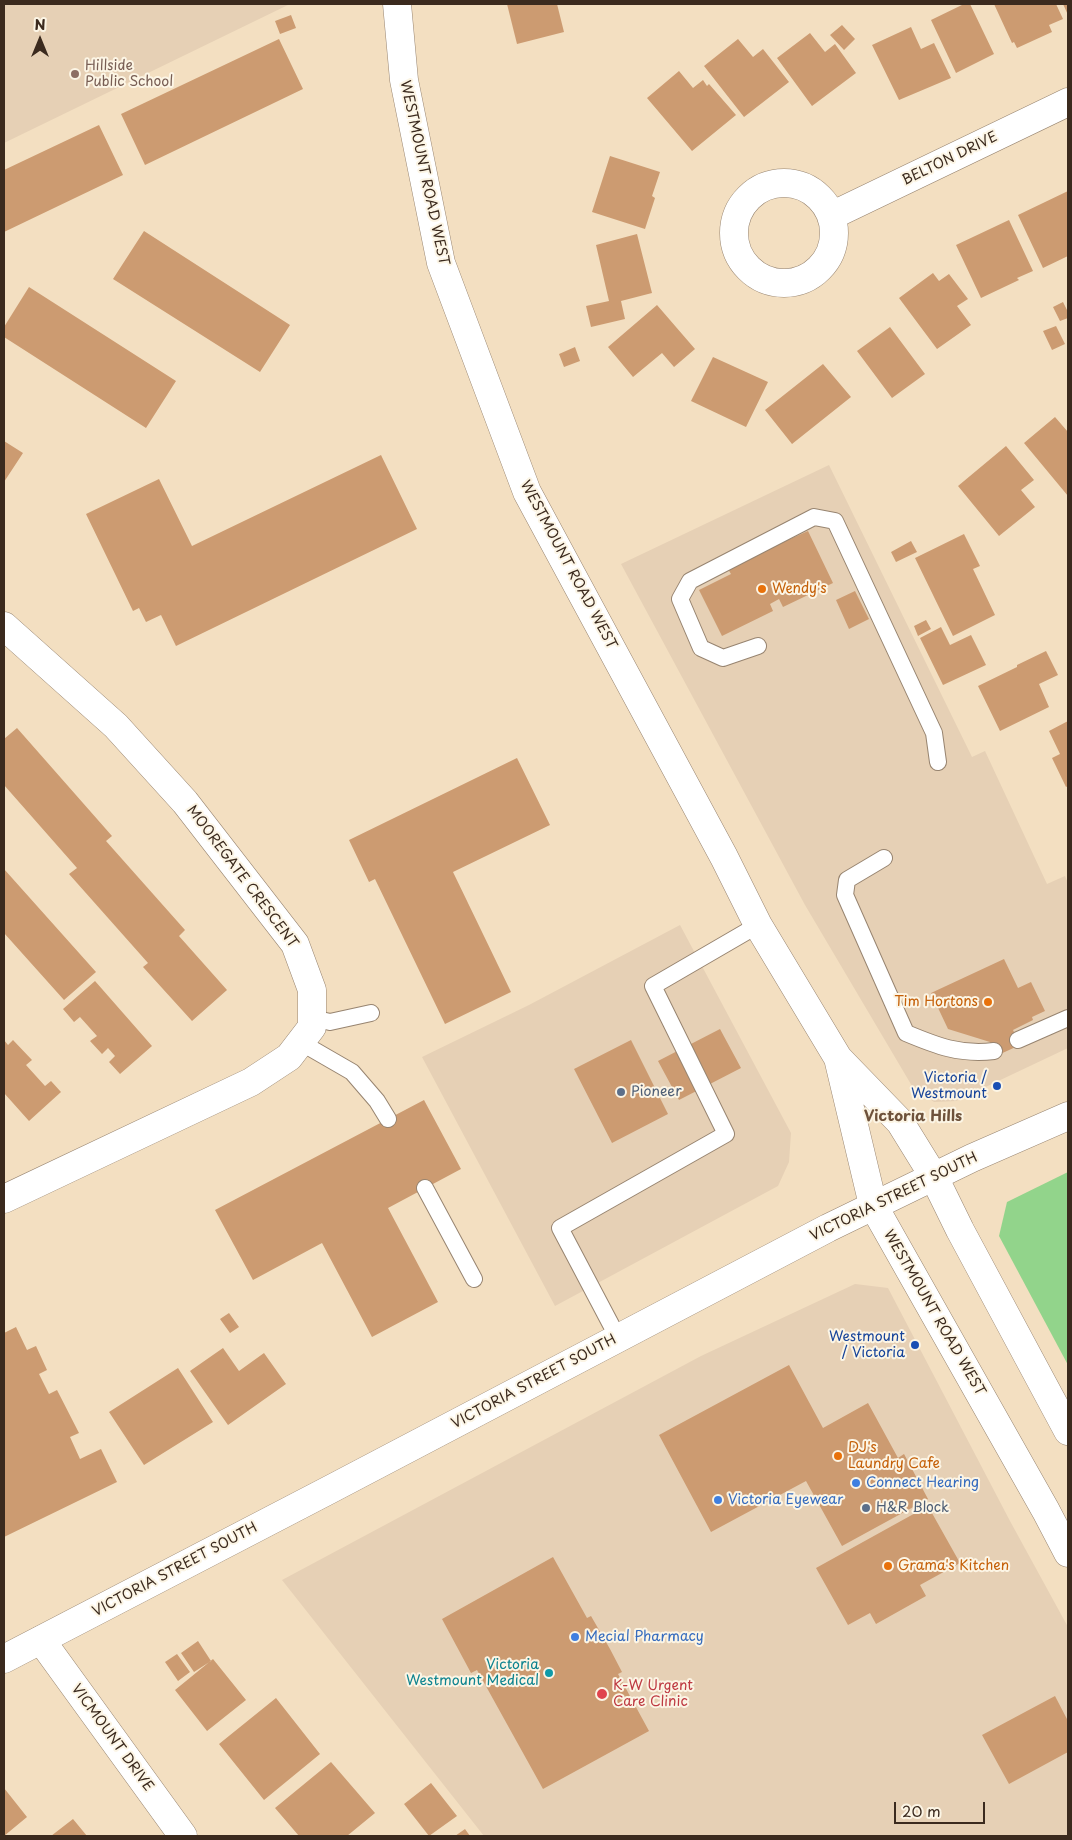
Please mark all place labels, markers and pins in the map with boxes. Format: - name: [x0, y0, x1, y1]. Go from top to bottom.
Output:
- place label: Hillside Public School: [85, 58, 173, 90]
- marker: Hillside Public School: [69, 68, 81, 80]
- place label: Wendy's: [772, 581, 827, 597]
- marker: Wendy's: [756, 583, 768, 595]
- place label: Tim Hortons: [894, 994, 978, 1010]
- marker: Tim Hortons: [982, 996, 994, 1008]
- place label: Victoria / Westmount: [911, 1070, 987, 1102]
- marker: Victoria / Westmount: [991, 1080, 1003, 1092]
- place label: Pioneer: [631, 1084, 682, 1100]
- marker: Pioneer: [615, 1086, 627, 1098]
- place label: Westmount / Victoria: [829, 1329, 905, 1361]
- marker: Westmount / Victoria: [909, 1339, 921, 1351]
- place label: DJ's Laundry Cafe: [848, 1440, 940, 1472]
- marker: DJ's Laundry Cafe: [832, 1450, 844, 1462]
- place label: Connect Hearing: [866, 1475, 979, 1491]
- marker: Connect Hearing: [850, 1477, 862, 1489]
- place label: Victoria Eyewear: [728, 1492, 843, 1508]
- marker: Victoria Eyewear: [712, 1494, 724, 1506]
- place label: H&R Block: [876, 1500, 949, 1516]
- marker: H&R Block: [860, 1502, 872, 1514]
- place label: Grama's Kitchen: [898, 1558, 1009, 1574]
- marker: Grama's Kitchen: [882, 1560, 894, 1572]
- place label: Mecial Pharmacy: [585, 1629, 704, 1645]
- marker: Mecial Pharmacy: [569, 1631, 581, 1643]
- place label: Victoria Westmount Medical: [406, 1657, 539, 1690]
- marker: Victoria Westmount Medical: [543, 1667, 555, 1679]
- place label: K-W Urgent Care Clinic: [613, 1678, 693, 1710]
- marker: K-W Urgent Care Clinic: [595, 1687, 609, 1701]

